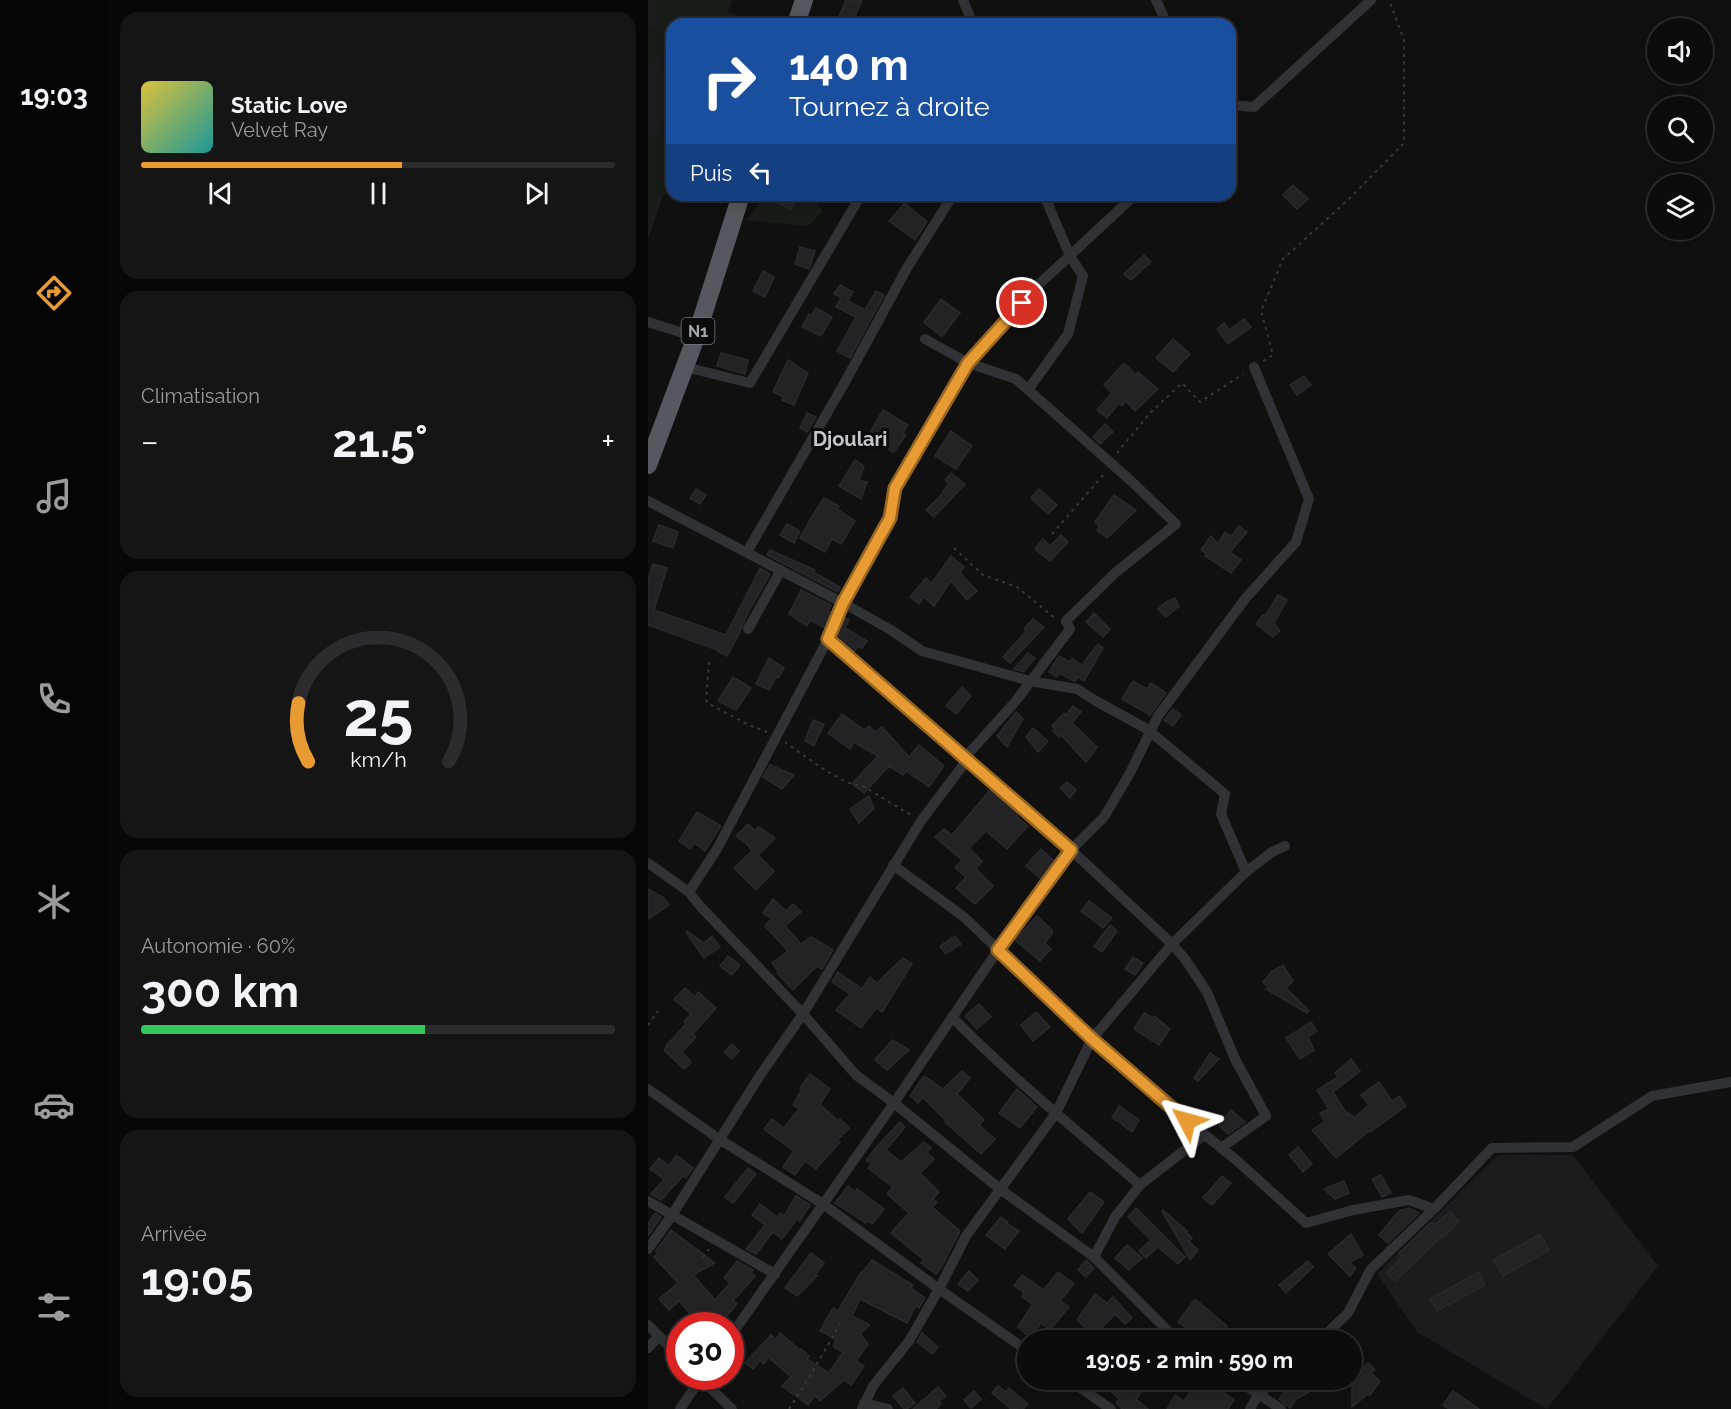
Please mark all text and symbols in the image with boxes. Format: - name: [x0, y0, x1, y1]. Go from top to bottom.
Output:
- map controls: [1647, 18, 1713, 240]
- button: sound: [1647, 18, 1713, 84]
- text: 140 m: [789, 41, 909, 90]
- icon: right: [690, 42, 768, 120]
- text: 19:03: [20, 80, 88, 111]
- text: Tournez à droite: [789, 91, 990, 122]
- text: Static Love: [231, 92, 348, 118]
- button: search: [1647, 96, 1713, 162]
- text: Velvet Ray: [231, 118, 328, 142]
- icon: left: [744, 156, 777, 189]
- text: Puis: [690, 160, 732, 186]
- button: layers: [1647, 174, 1713, 240]
- icon: previous: [204, 177, 237, 210]
- icon: pause: [362, 177, 395, 210]
- icon: next: [520, 177, 553, 210]
- icon: directions: [33, 272, 75, 314]
- pin: [996, 277, 1047, 328]
- icon: arrive: [1005, 286, 1038, 319]
- road number: N1: [682, 318, 714, 344]
- text: Climatisation: [141, 384, 260, 408]
- text: 21.5°: [332, 415, 428, 468]
- text: −: [141, 422, 159, 461]
- text: +: [601, 422, 615, 461]
- district label: Djoulari: [813, 427, 887, 451]
- icon: music: [33, 475, 75, 517]
- text: 25: [343, 677, 413, 751]
- icon: phone: [33, 678, 75, 720]
- text: km/h: [350, 747, 406, 772]
- icon: climate: [33, 881, 75, 923]
- text: Autonomie · 60%: [141, 934, 295, 958]
- text: 300 km: [141, 965, 299, 1018]
- icon: car: [33, 1084, 75, 1126]
- position arrow: [1155, 1089, 1219, 1153]
- text: Arrivée: [141, 1222, 207, 1246]
- text: 19:05: [141, 1253, 253, 1306]
- icon: filters: [33, 1286, 75, 1328]
- speed limit sign: 30: [666, 1312, 744, 1390]
- text: 19:05 · 2 min · 590 m: [1086, 1347, 1293, 1373]

